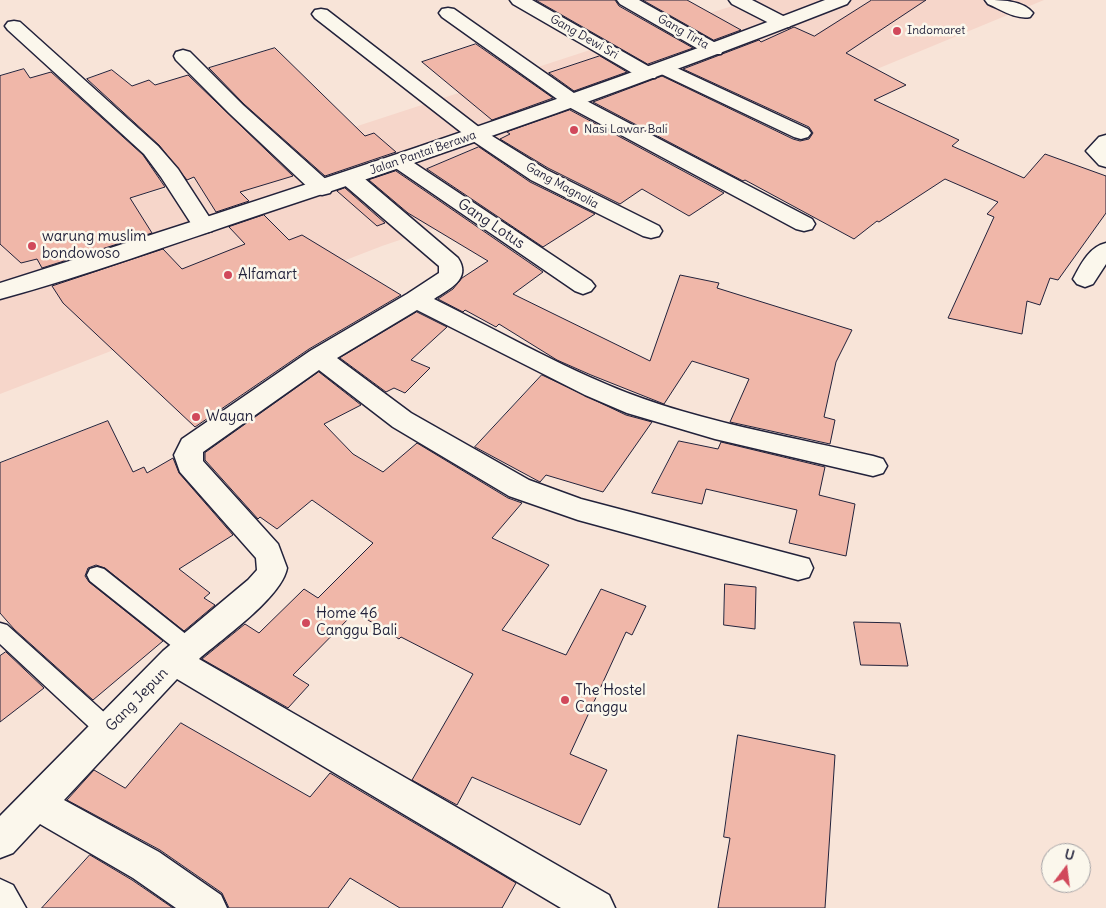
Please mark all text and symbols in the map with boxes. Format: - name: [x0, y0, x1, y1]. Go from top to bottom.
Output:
- street label: Gang Dewi Sri: [547, 12, 621, 62]
- street label: Gang Tirta: [655, 12, 711, 52]
- place label: Indomaret: [907, 24, 965, 38]
- marker: Indomaret: [891, 25, 903, 37]
- place label: Nasi Lawar Bali: [584, 123, 667, 137]
- marker: Nasi Lawar Bali: [568, 124, 580, 136]
- street label: Jalan Pantai Berawa: [368, 128, 478, 178]
- street label: Gang Magnolia: [523, 160, 601, 212]
- street label: Gang Lotus: [454, 195, 528, 253]
- place label: warung muslim bondowoso: [42, 228, 146, 263]
- marker: warung muslim bondowoso: [26, 240, 38, 252]
- place label: Alfamart: [238, 266, 297, 284]
- marker: Alfamart: [222, 269, 234, 281]
- place label: Wayan: [206, 408, 253, 426]
- marker: Wayan: [190, 411, 202, 423]
- place label: Home 46 Canggu Bali: [316, 605, 397, 640]
- marker: Home 46 Canggu Bali: [300, 617, 312, 629]
- street label: Gang Jepun: [102, 664, 172, 736]
- place label: The Hostel Canggu: [575, 682, 646, 717]
- marker: The Hostel Canggu: [559, 694, 571, 706]
- north arrow: [1041, 843, 1091, 893]
- text: U: [1063, 845, 1077, 864]

